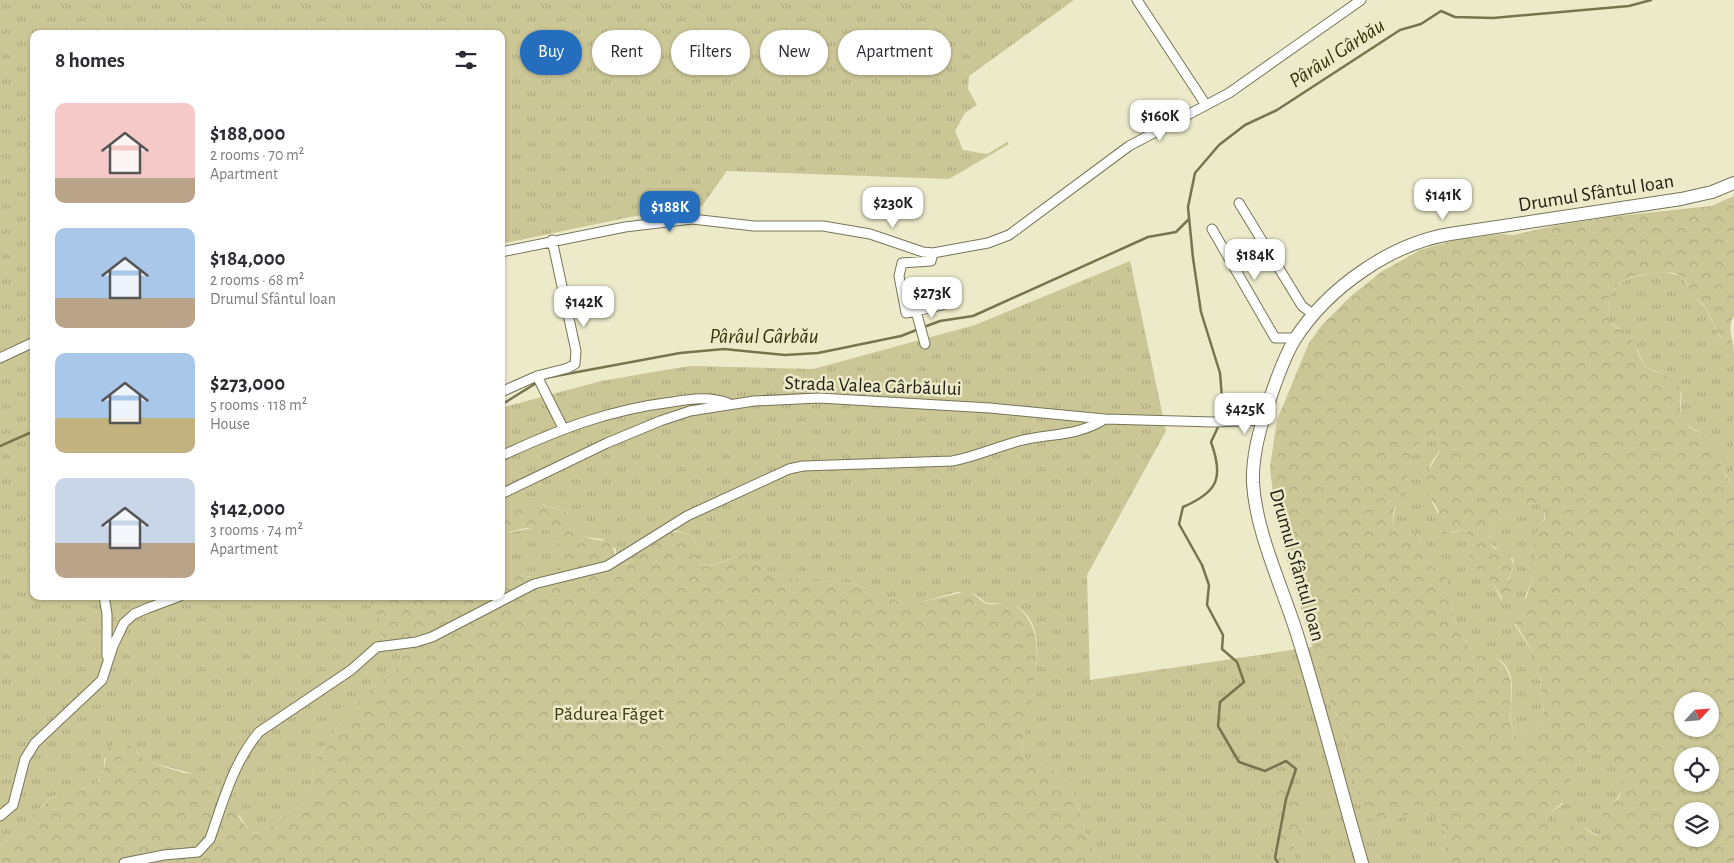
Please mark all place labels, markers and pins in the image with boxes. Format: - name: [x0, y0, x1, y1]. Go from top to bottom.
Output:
- pin: $160K: [1125, 100, 1195, 142]
- pin: $141K: [1408, 178, 1478, 221]
- pin: $230K: [858, 186, 928, 229]
- pin: $188K: [635, 190, 705, 233]
- pin: $184K: [1220, 238, 1290, 281]
- pin: $273K: [897, 276, 967, 319]
- pin: $142K: [549, 286, 619, 328]
- pin: $425K: [1210, 392, 1280, 435]

